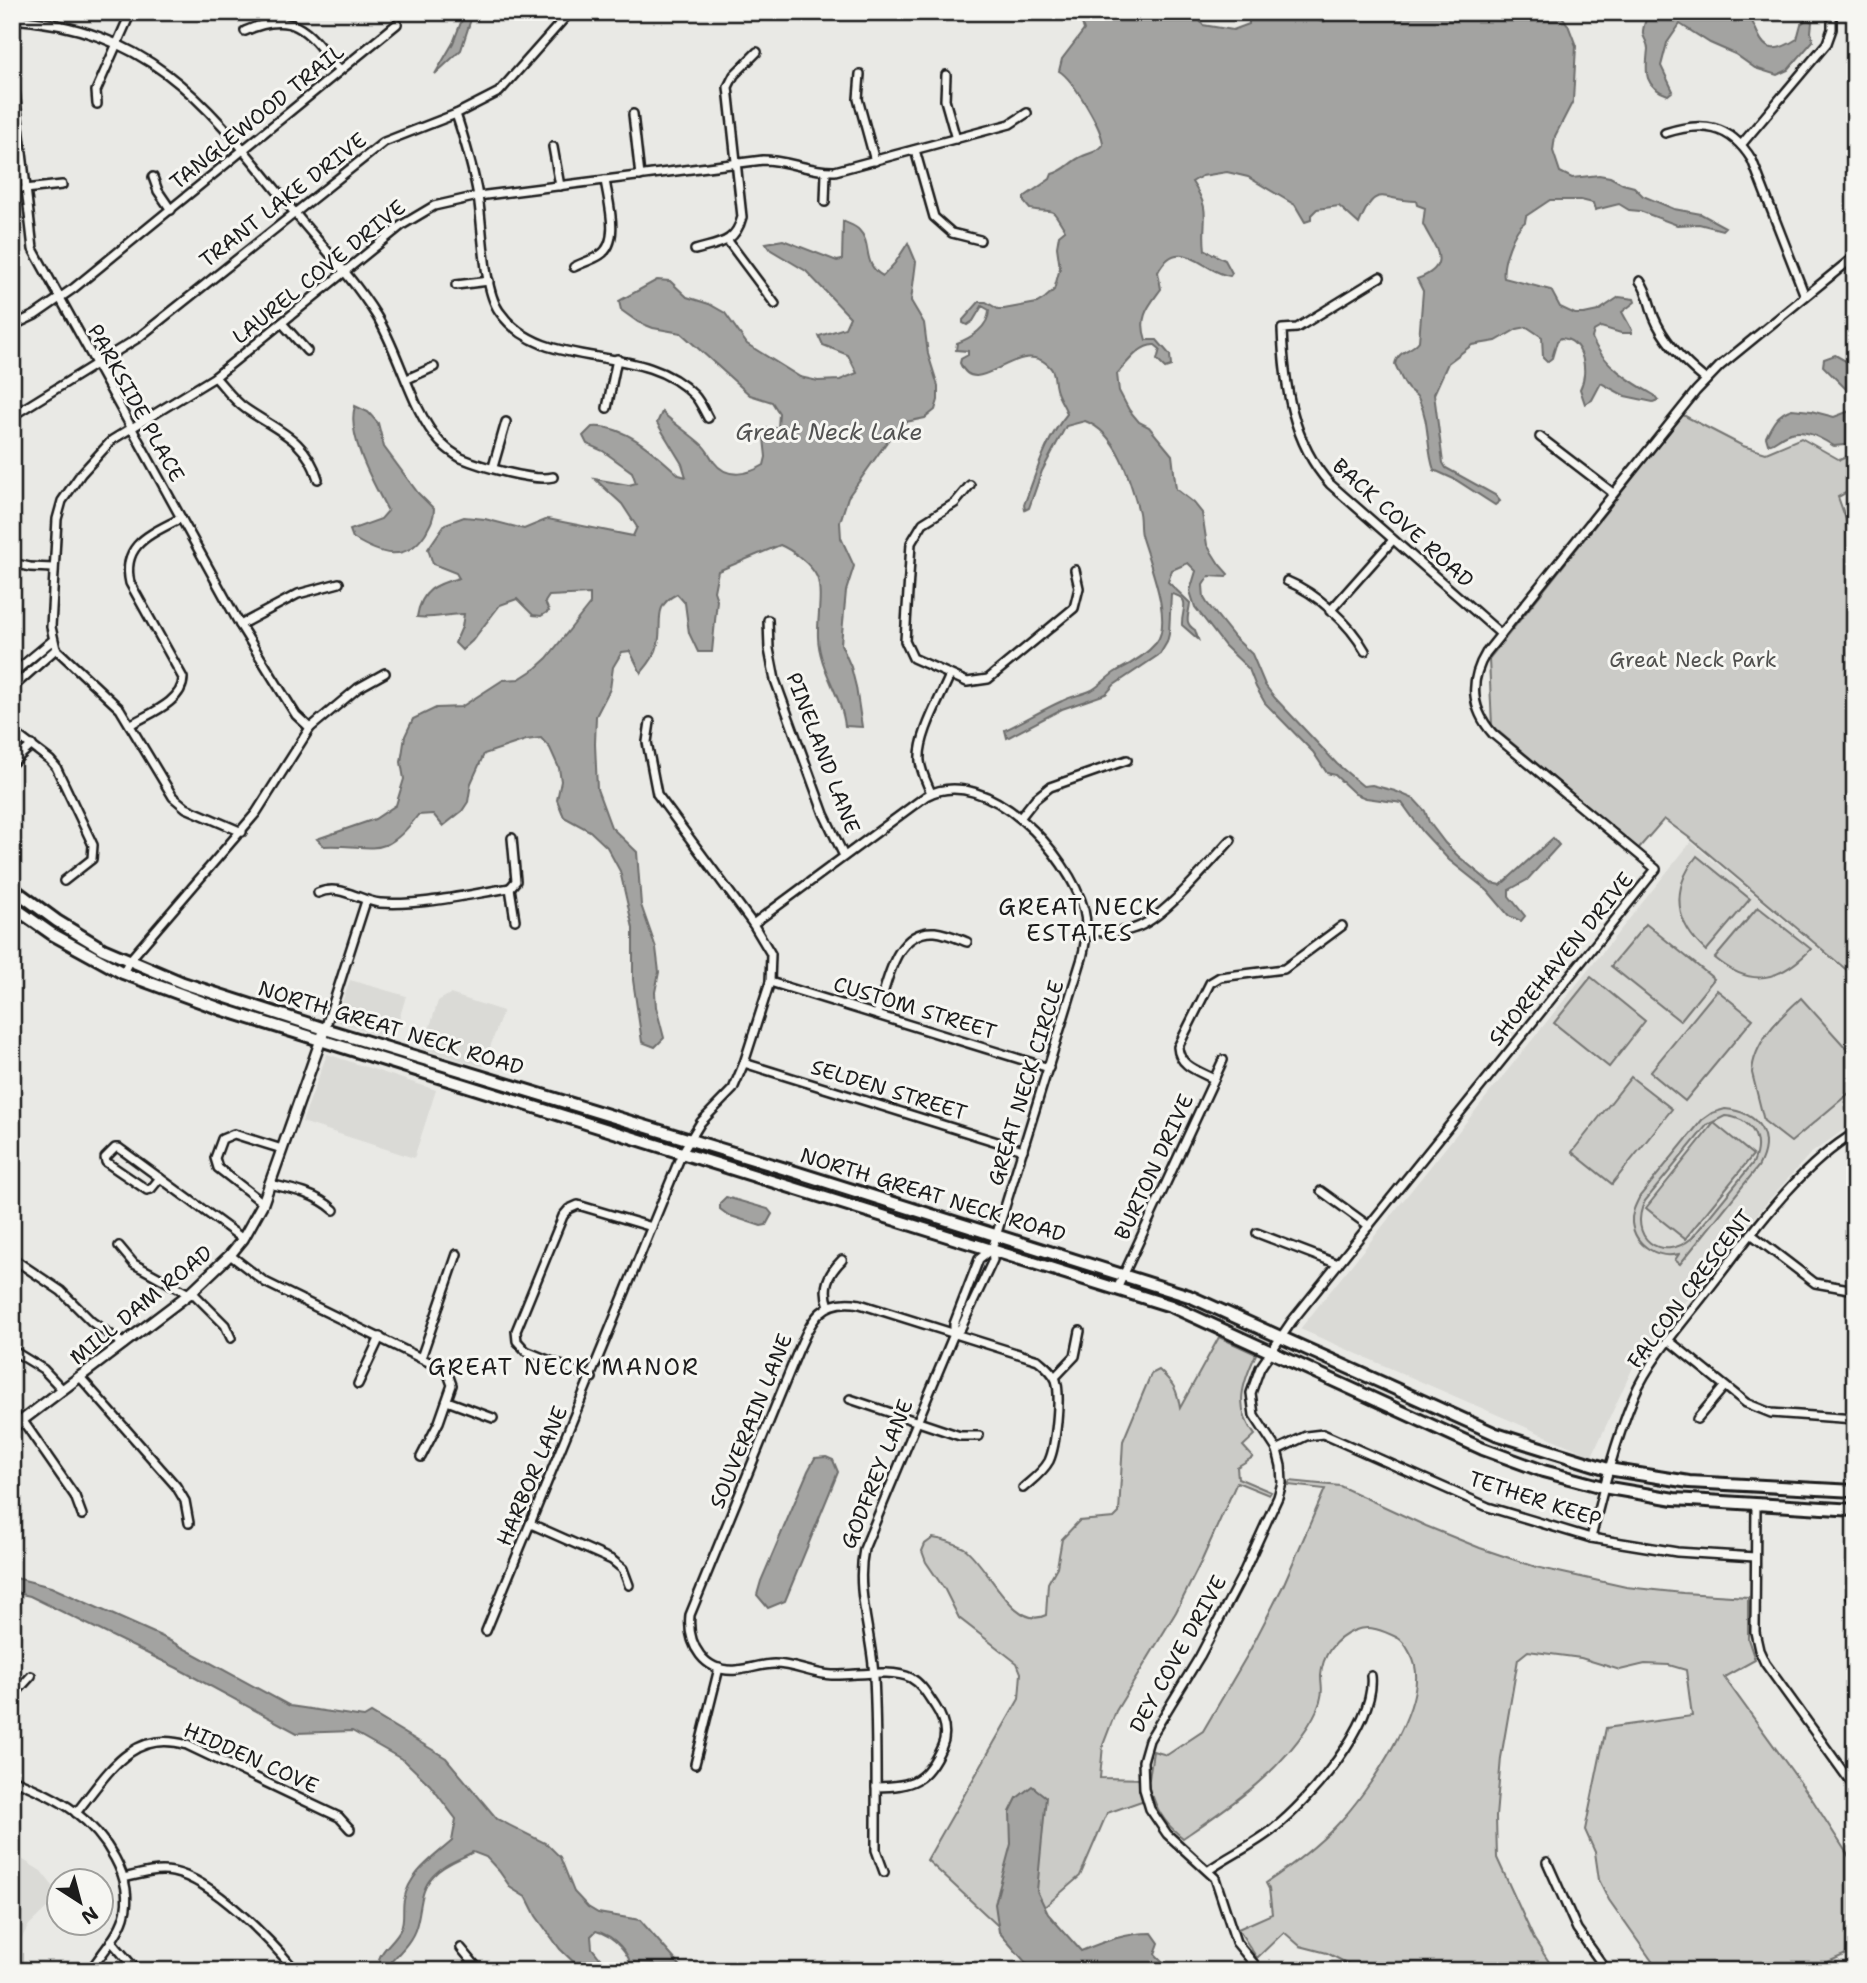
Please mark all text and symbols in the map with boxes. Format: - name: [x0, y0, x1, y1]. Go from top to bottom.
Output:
- street label: TANGLEWOOD TRAIL: [164, 38, 350, 196]
- street label: TRANT LAKE DRIVE: [194, 126, 372, 274]
- street label: LAUREL COVE DRIVE: [227, 193, 411, 351]
- street label: PARKSIDE PLACE: [81, 319, 191, 487]
- water label: Great Neck Lake: [735, 417, 923, 447]
- street label: BACK COVE ROAD: [1326, 452, 1480, 594]
- park label: Great Neck Park: [1609, 646, 1777, 674]
- street label: PINELAND LANE: [779, 669, 867, 837]
- street label: SHOREHAVEN DRIVE: [1482, 866, 1640, 1052]
- district label: GREAT NECK ESTATES: [998, 892, 1162, 948]
- street label: CUSTOM STREET: [830, 970, 1000, 1046]
- street label: NORTH GREAT NECK ROAD: [255, 974, 527, 1082]
- street label: GREAT NECK CIRCLE: [981, 977, 1071, 1189]
- street label: SELDEN STREET: [807, 1053, 971, 1127]
- street label: BURTON DRIVE: [1108, 1089, 1200, 1245]
- street label: NORTH GREAT NECK ROAD: [797, 1141, 1069, 1249]
- street label: FALCON CRESCENT: [1621, 1204, 1759, 1374]
- street label: MILL DAM ROAD: [64, 1239, 218, 1371]
- street label: SOUVERAIN LANE: [703, 1329, 799, 1513]
- district label: GREAT NECK MANOR: [428, 1352, 700, 1382]
- street label: GODFREY LANE: [834, 1395, 920, 1553]
- street label: HARBOR LANE: [490, 1402, 574, 1550]
- street label: TETHER KEEP: [1465, 1464, 1605, 1534]
- street label: DEY COVE DRIVE: [1123, 1570, 1233, 1738]
- street label: HIDDEN COVE: [179, 1716, 323, 1800]
- north arrow: [46, 1868, 116, 1938]
- text: N: [76, 1901, 103, 1930]

